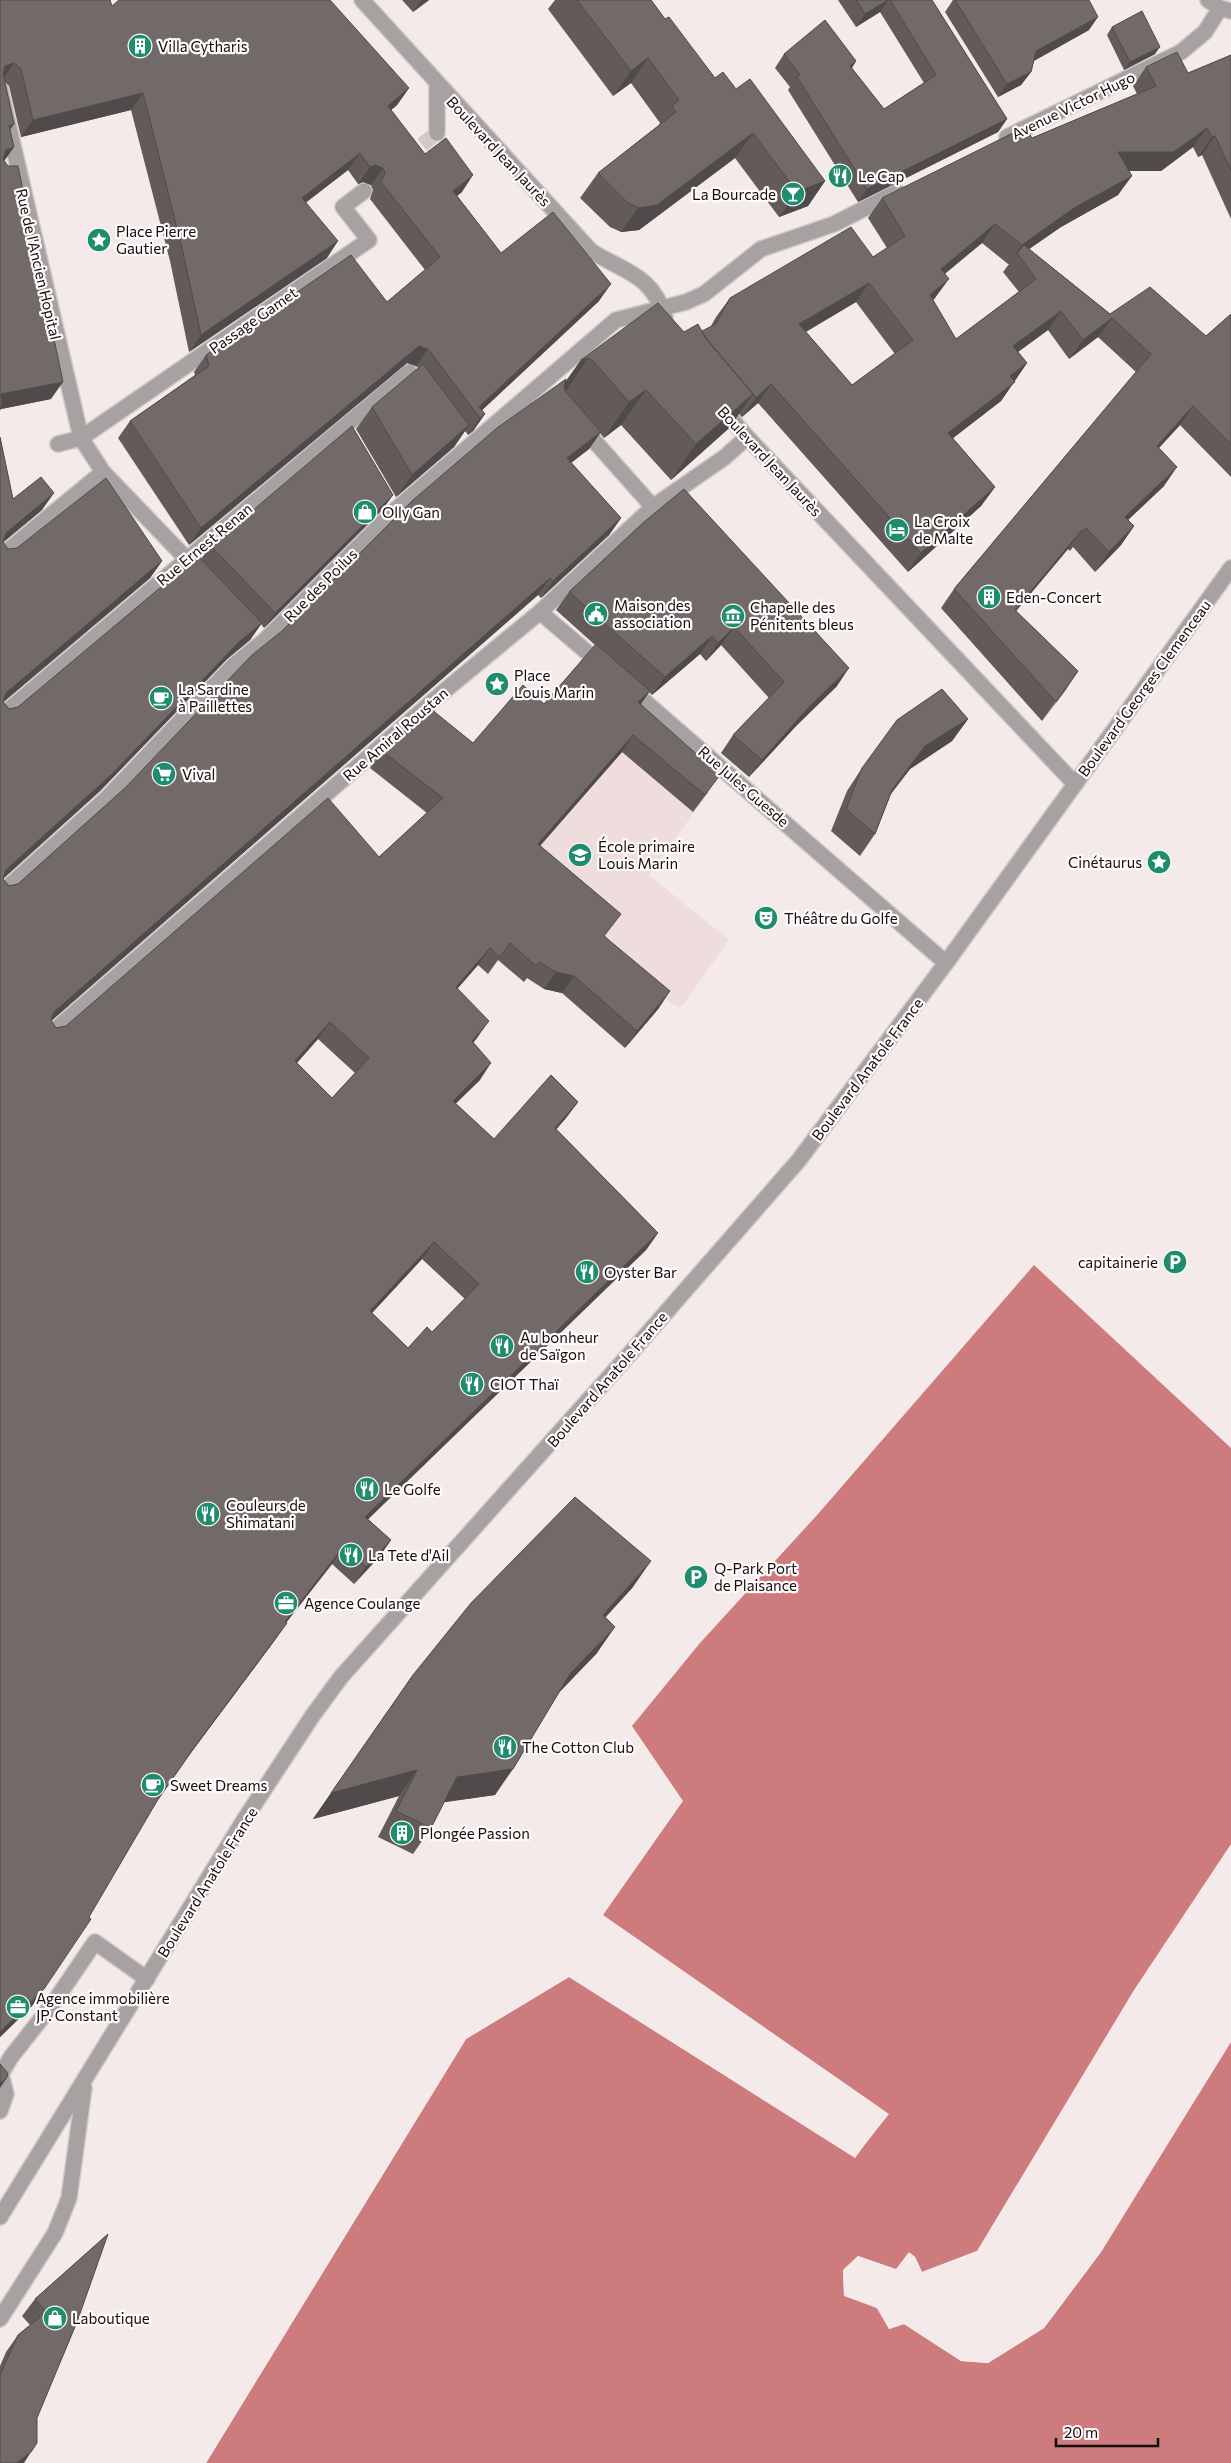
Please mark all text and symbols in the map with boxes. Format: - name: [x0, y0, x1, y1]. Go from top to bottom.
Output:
- building icon: Villa Cytharis: [127, 33, 153, 59]
- place label: Villa Cytharis: [158, 37, 248, 55]
- street label: Avenue Victor Hugo: [1008, 67, 1138, 143]
- street label: Boulevard Jean Jaurès: [443, 92, 555, 210]
- restaurant icon: Le Cap: [827, 163, 853, 189]
- place label: Le Cap: [858, 167, 904, 185]
- bar icon: La Bourcade: [780, 181, 806, 207]
- place label: La Bourcade: [692, 185, 776, 203]
- street label: Rue de l'Ancien Hopital: [13, 186, 65, 342]
- place label: Place Pierre Gautier: [116, 222, 196, 257]
- place icon: Place Pierre Gautier: [86, 227, 112, 253]
- street label: Passage Gamet: [205, 283, 301, 357]
- street label: Boulevard Jean Jaurès: [714, 402, 826, 520]
- street label: Rue Ernest Renan: [153, 499, 255, 589]
- shop icon: Olly Gan: [352, 499, 378, 525]
- place label: Olly Gan: [382, 503, 440, 521]
- place label: La Croix de Malte: [914, 512, 973, 547]
- hotel icon: La Croix de Malte: [884, 517, 910, 543]
- street label: Rue des Poilus: [280, 544, 361, 625]
- building icon: Eden-Concert: [976, 584, 1002, 610]
- place label: Eden-Concert: [1006, 588, 1102, 606]
- place label: Maison des association: [614, 596, 691, 631]
- street label: Boulevard Georges Clemenceau: [1074, 596, 1214, 780]
- place label: Chapelle des Pénitents bleus: [750, 598, 854, 633]
- public building icon: Maison des association: [583, 601, 609, 627]
- museum icon: Chapelle des Pénitents bleus: [720, 603, 746, 629]
- place label: Place Louis Marin: [514, 666, 594, 701]
- place icon: Place Louis Marin: [484, 671, 510, 697]
- place label: La Sardine à Paillettes: [178, 680, 252, 715]
- street label: Rue Amiral Roustan: [339, 684, 451, 784]
- cafe icon: La Sardine à Paillettes: [148, 685, 174, 711]
- street label: Rue Jules Guesde: [695, 742, 793, 830]
- supermarket icon: Vival: [151, 761, 177, 787]
- place label: Vival: [182, 765, 215, 783]
- place label: École primaire Louis Marin: [598, 836, 695, 872]
- school or university icon: École primaire Louis Marin: [567, 842, 593, 868]
- place icon: Cinétaurus: [1146, 849, 1172, 875]
- place label: Cinétaurus: [1068, 853, 1142, 871]
- theatre icon: Théâtre du Golfe: [753, 905, 779, 931]
- place label: Théâtre du Golfe: [784, 909, 898, 927]
- street label: Boulevard Anatole France: [808, 994, 926, 1144]
- parking icon: capitainerie: [1162, 1249, 1188, 1275]
- place label: capitainerie: [1078, 1253, 1158, 1271]
- restaurant icon: Oyster Bar: [574, 1259, 600, 1285]
- place label: Oyster Bar: [604, 1263, 677, 1281]
- street label: Boulevard Anatole France: [543, 1308, 671, 1450]
- place label: Au bonheur de Saïgon: [520, 1328, 599, 1363]
- restaurant icon: Au bonheur de Saïgon: [489, 1333, 515, 1359]
- restaurant icon: CIOT Thaï: [459, 1371, 485, 1397]
- place label: CIOT Thaï: [490, 1375, 560, 1393]
- restaurant icon: Le Golfe: [354, 1476, 380, 1502]
- place label: Le Golfe: [384, 1480, 441, 1498]
- place label: Couleurs de Shimatani: [226, 1496, 306, 1531]
- restaurant icon: Couleurs de Shimatani: [195, 1501, 221, 1527]
- restaurant icon: La Tete d'Ail: [338, 1542, 364, 1568]
- place label: La Tete d'Ail: [368, 1546, 449, 1564]
- place label: Q-Park Port de Plaisance: [714, 1559, 797, 1594]
- parking icon: Q-Park Port de Plaisance: [683, 1564, 709, 1590]
- office icon: Agence Coulange: [273, 1590, 299, 1616]
- place label: Agence Coulange: [304, 1594, 421, 1612]
- restaurant icon: The Cotton Club: [492, 1734, 518, 1760]
- place label: The Cotton Club: [522, 1738, 634, 1756]
- cafe icon: Sweet Dreams: [140, 1772, 166, 1798]
- place label: Sweet Dreams: [170, 1776, 268, 1794]
- street label: Boulevard Anatole France: [153, 1804, 261, 1960]
- building icon: Plongée Passion: [389, 1820, 415, 1846]
- place label: Plongée Passion: [420, 1824, 530, 1842]
- place label: Agence immobilière JP. Constant: [36, 1989, 170, 2024]
- office icon: Agence immobilière JP. Constant: [5, 1994, 31, 2020]
- shop icon: Laboutique: [42, 2305, 68, 2331]
- place label: Laboutique: [72, 2309, 150, 2327]
- scale bar: [1056, 2416, 1158, 2448]
- text: 20 m: [1064, 2423, 1098, 2441]

